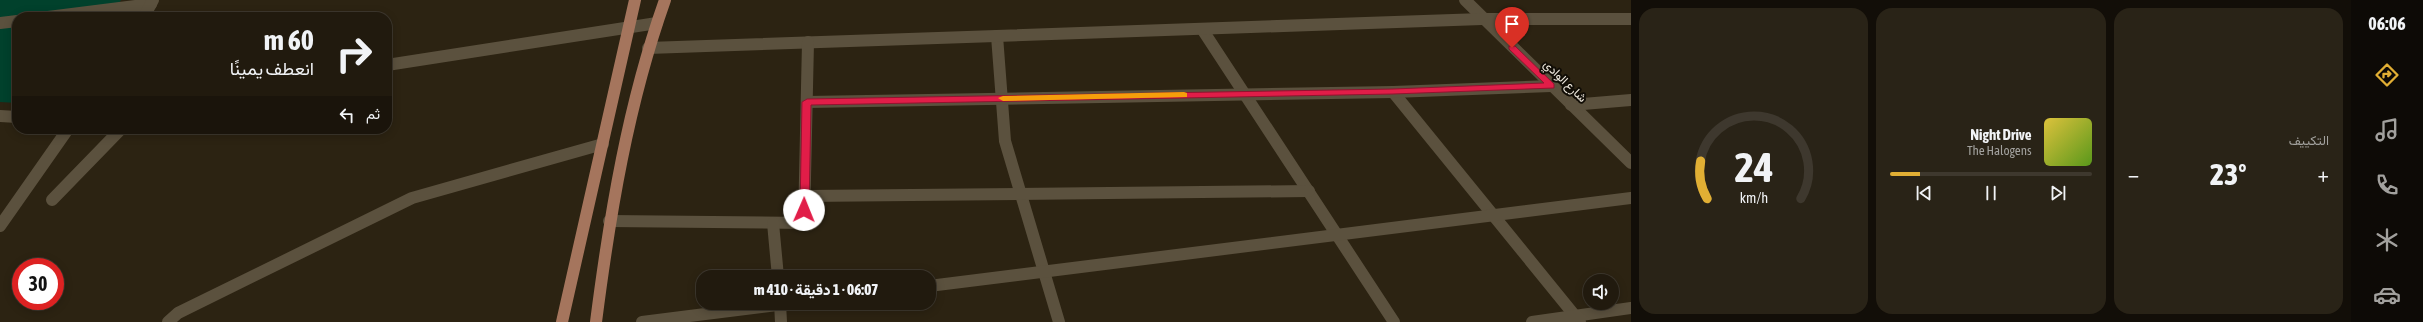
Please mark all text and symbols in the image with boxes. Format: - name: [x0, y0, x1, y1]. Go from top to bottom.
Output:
- pin: [1495, 7.0, 1529, 48]
- icon: arrive: [1501, 13, 1523, 35]
- text: 06:06: [2368, 13, 2406, 34]
- text: 60 m: [264, 24, 314, 56]
- icon: right: [328, 28, 380, 80]
- street label: شارع الوادي: [1539, 57, 1589, 107]
- text: انعطف يمينًا: [230, 58, 314, 79]
- icon: directions: [2373, 61, 2401, 89]
- icon: left: [336, 104, 358, 126]
- text: ثم: [366, 105, 380, 122]
- icon: music: [2373, 116, 2401, 144]
- text: Night Drive: [1970, 126, 2032, 143]
- text: التكييف: [2289, 133, 2329, 148]
- text: 24: [1734, 143, 1773, 191]
- text: The Halogens: [1967, 143, 2032, 158]
- text: 23°: [2210, 157, 2247, 191]
- text: −: [2128, 161, 2139, 187]
- text: +: [2318, 161, 2329, 187]
- icon: phone: [2373, 171, 2401, 199]
- icon: previous: [1913, 182, 1935, 204]
- icon: pause: [1980, 182, 2002, 204]
- icon: next: [2047, 182, 2069, 204]
- position arrow: [783, 189, 825, 231]
- text: km/h: [1740, 190, 1768, 206]
- icon: climate: [2373, 226, 2401, 254]
- speed limit sign: 30: [12, 258, 64, 310]
- map controls: [1583, 274, 1619, 310]
- button: sound: [1583, 274, 1619, 310]
- text: 06:07 · 1 دقيقة · 410 m: [754, 281, 878, 298]
- icon: car: [2373, 281, 2401, 309]

